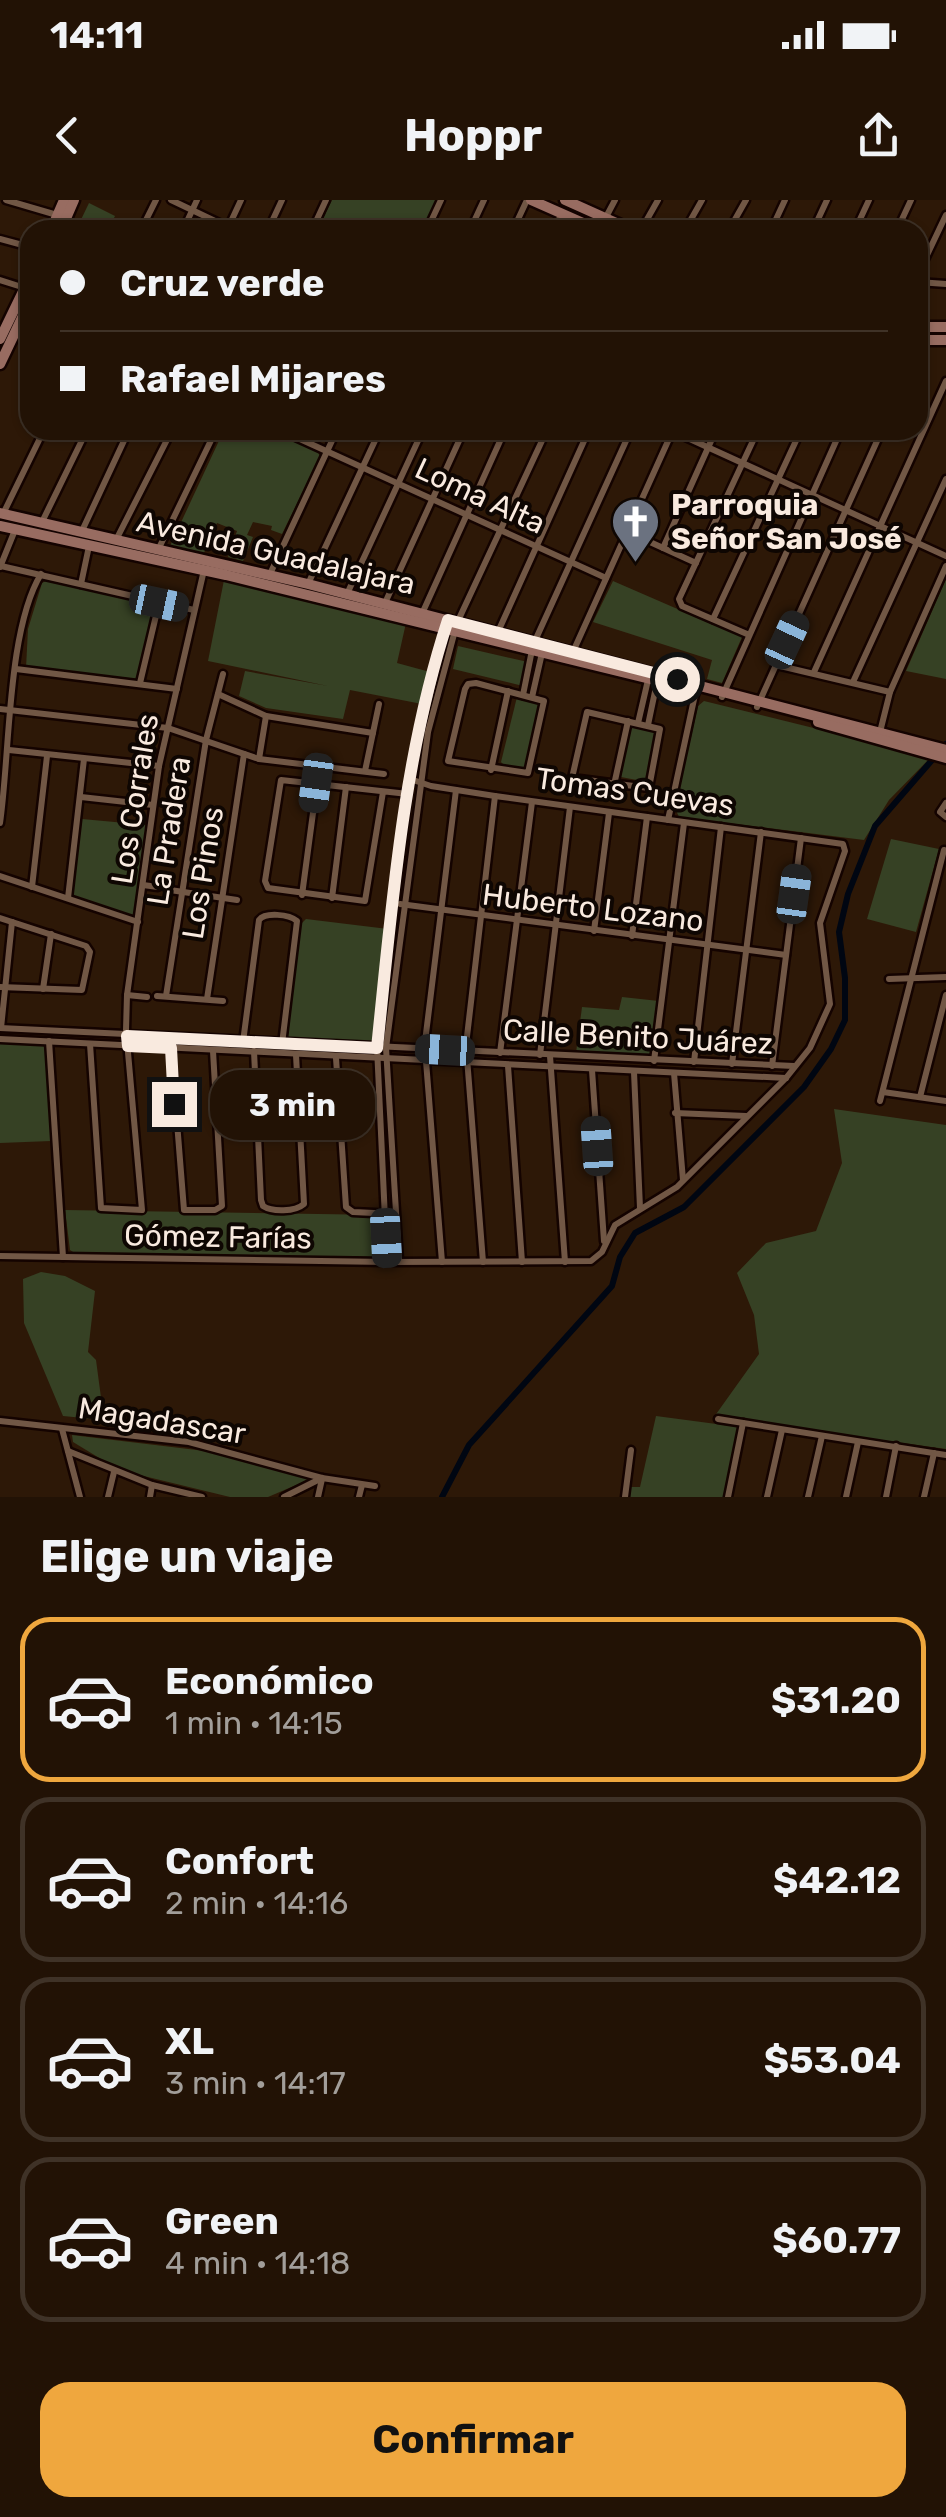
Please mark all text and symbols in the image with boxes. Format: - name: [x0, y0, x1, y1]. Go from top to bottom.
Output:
- text: 14:11: [50, 12, 144, 58]
- icon: back: [40, 108, 95, 163]
- icon: share: [851, 108, 906, 163]
- text: Hoppr: [404, 109, 542, 162]
- text: Cruz verde: [120, 260, 324, 306]
- text: Rafael Mijares: [120, 356, 386, 402]
- street label: Loma Alta: [409, 450, 551, 542]
- place label: Parroquia Señor San José: [671, 487, 902, 557]
- church icon: Parroquia Señor San José: [610, 496, 662, 564]
- street label: Avenida Guadalajara: [133, 503, 419, 603]
- car: [127, 582, 191, 624]
- car: [761, 606, 813, 674]
- route start: [655, 657, 700, 702]
- street label: Los Corrales: [104, 711, 166, 887]
- car: [297, 751, 335, 815]
- street label: La Pradera: [139, 754, 199, 908]
- street label: Tomas Cuevas: [534, 760, 736, 824]
- street label: Los Pinos: [175, 804, 231, 942]
- car: [775, 862, 813, 926]
- street label: Huberto Lozano: [480, 877, 706, 939]
- street label: Calle Benito Juárez: [502, 1012, 774, 1062]
- car: [414, 1033, 476, 1067]
- callout: 3 min: [209, 1069, 374, 1139]
- route end: [152, 1082, 197, 1127]
- text: 3 min: [249, 1086, 336, 1124]
- car: [580, 1115, 614, 1177]
- car: [369, 1207, 403, 1269]
- street label: Gómez Farías: [124, 1217, 312, 1257]
- street label: Magadascar: [76, 1390, 249, 1452]
- text: Elige un viaje: [40, 1530, 334, 1583]
- icon: car: [45, 1655, 135, 1745]
- text: Económico: [165, 1658, 374, 1704]
- text: $31.20: [771, 1677, 901, 1723]
- text: 1 min · 14:15: [165, 1704, 343, 1742]
- icon: car: [45, 1835, 135, 1925]
- text: Confort: [165, 1838, 314, 1884]
- text: $42.12: [773, 1857, 901, 1903]
- text: 2 min · 14:16: [165, 1884, 348, 1922]
- icon: car: [45, 2015, 135, 2105]
- text: XL: [165, 2018, 214, 2064]
- text: $53.04: [764, 2037, 901, 2083]
- text: 3 min · 14:17: [165, 2064, 346, 2102]
- icon: car: [45, 2195, 135, 2285]
- text: Green: [165, 2198, 279, 2244]
- text: $60.77: [772, 2217, 901, 2263]
- text: 4 min · 14:18: [165, 2244, 350, 2282]
- button: Confirmar: [40, 2382, 906, 2497]

